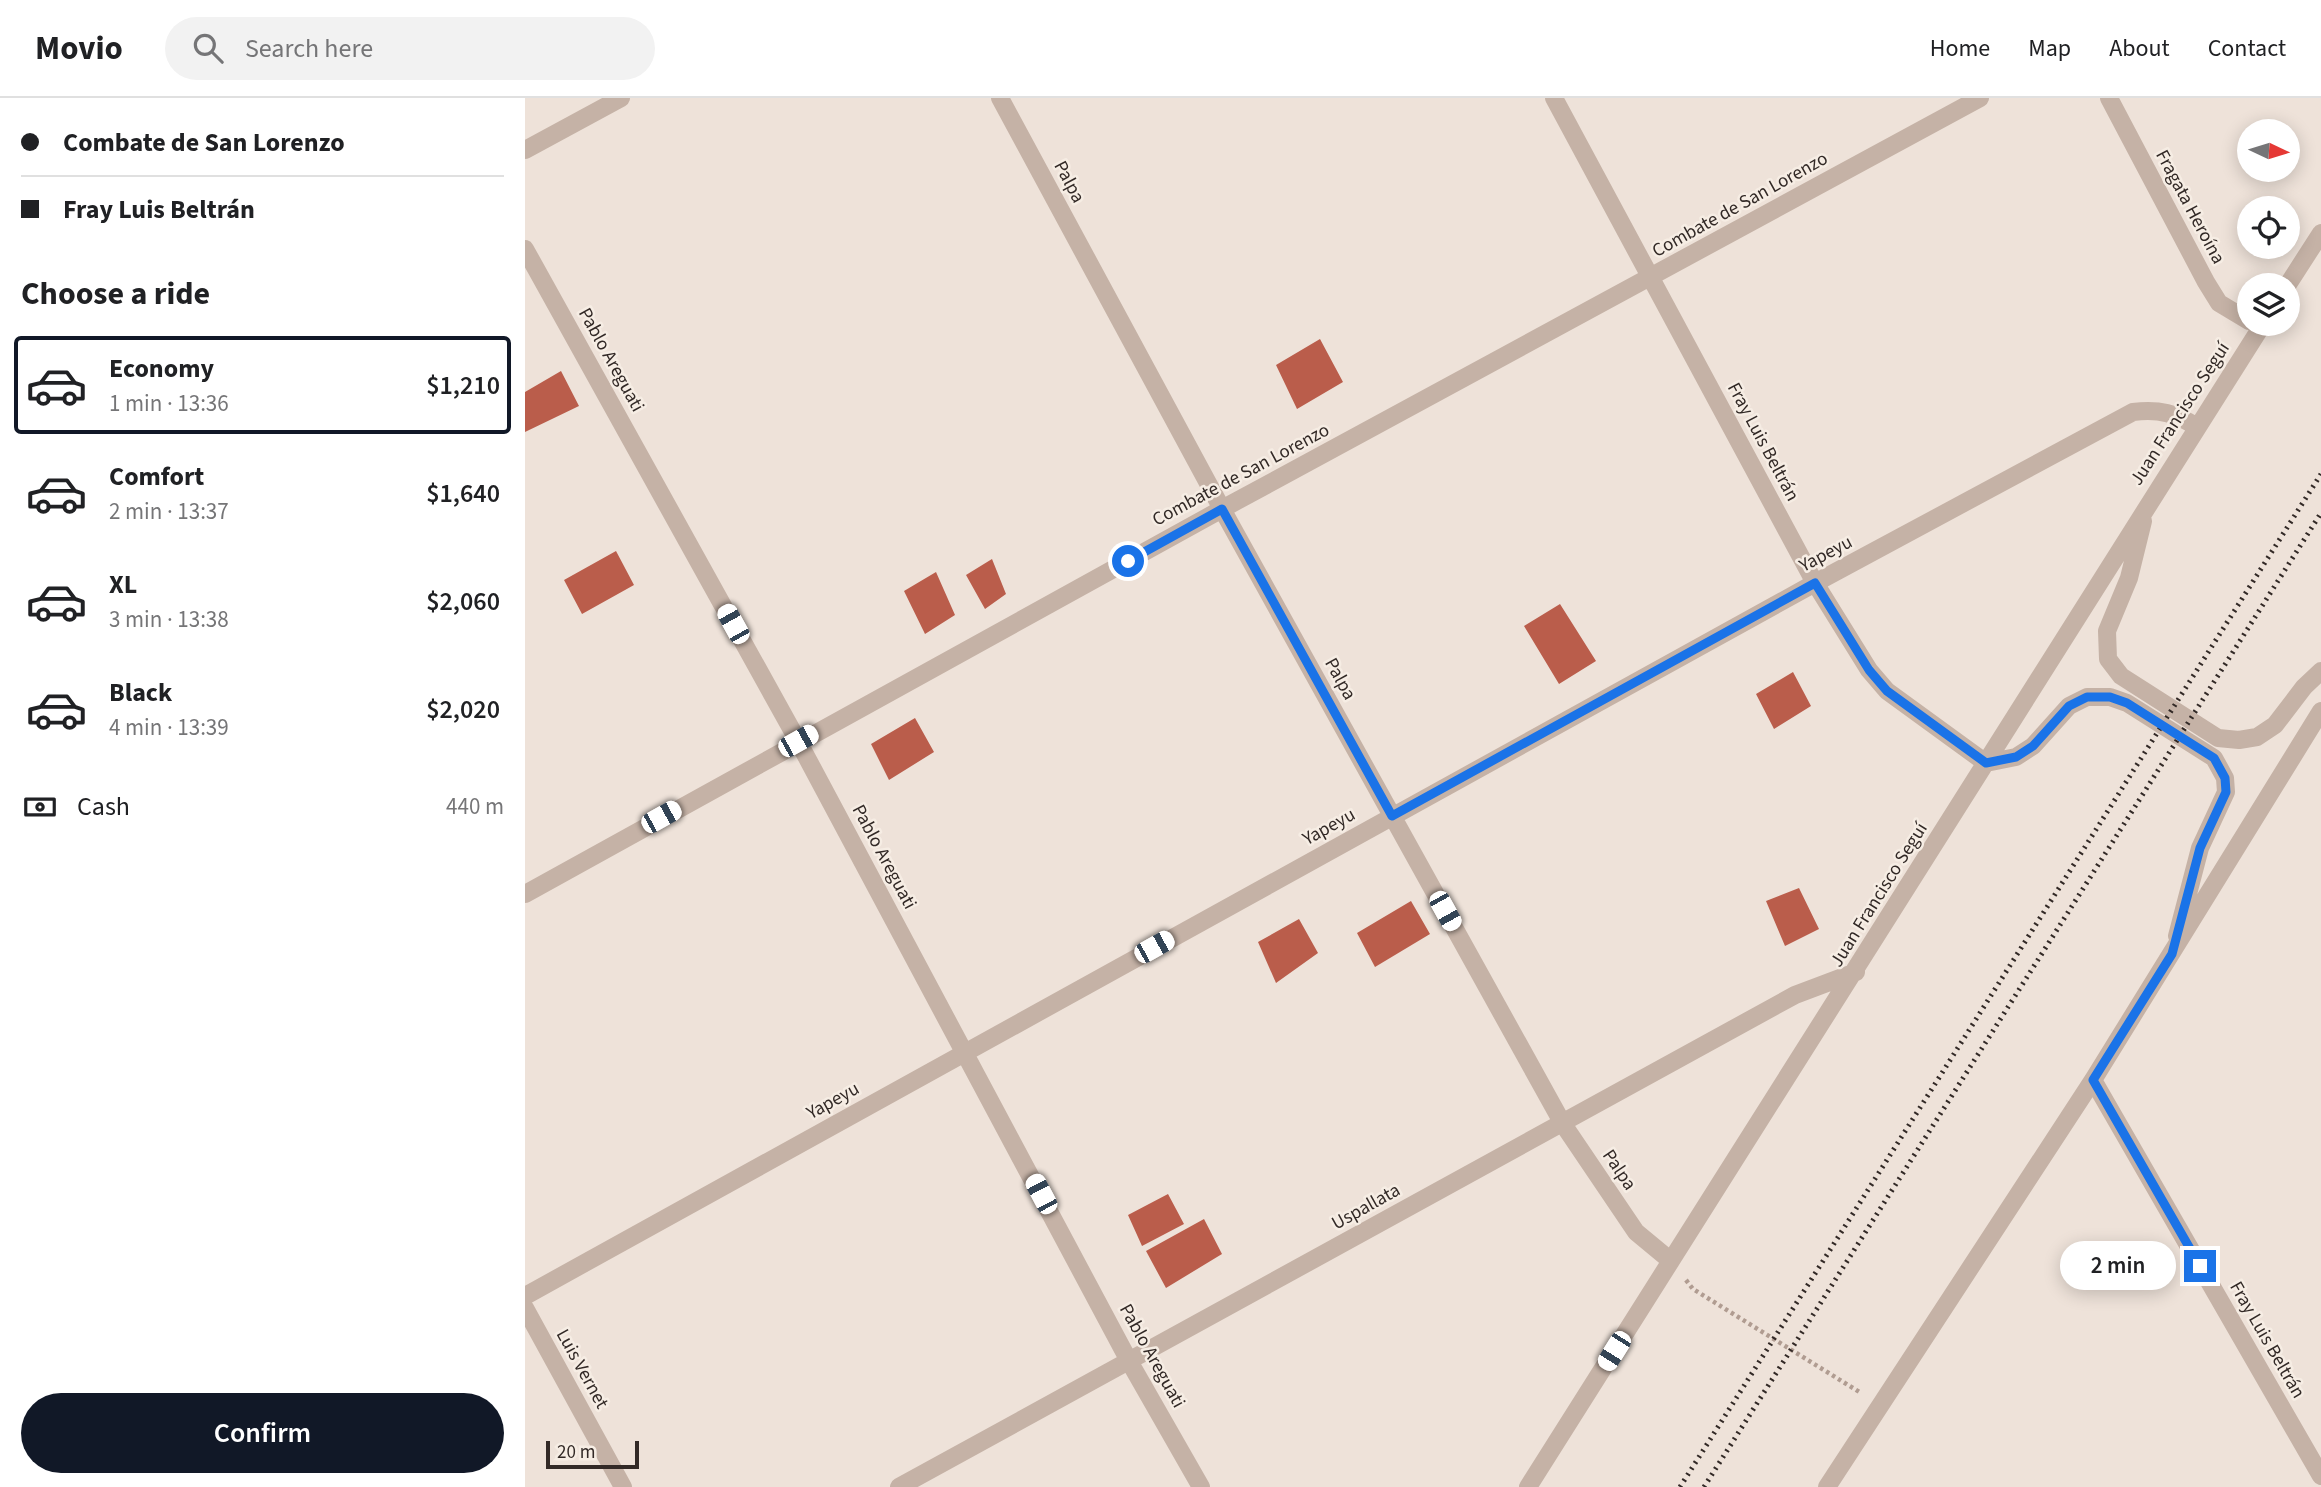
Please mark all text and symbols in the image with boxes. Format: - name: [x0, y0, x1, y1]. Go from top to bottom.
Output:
- search box: [165, 17, 655, 80]
- text: Movio: [35, 25, 123, 72]
- icon: search: [189, 29, 227, 67]
- text: Search here: [245, 30, 373, 67]
- text: Home: [1930, 31, 1990, 66]
- text: Map: [2028, 31, 2071, 66]
- text: About: [2109, 31, 2170, 66]
- text: Contact: [2208, 31, 2286, 66]
- north arrow: [2237, 119, 2299, 182]
- map controls: [2237, 119, 2300, 336]
- text: Combate de San Lorenzo: [63, 124, 345, 161]
- street label: Combate de San Lorenzo: [1647, 145, 1833, 265]
- street label: Fragata Heroína: [2149, 145, 2231, 269]
- street label: Palpa: [1047, 156, 1091, 208]
- text: Fray Luis Beltrán: [63, 191, 255, 228]
- button: locate: [2237, 196, 2300, 259]
- text: Choose a ride: [21, 271, 210, 317]
- button: layers: [2237, 273, 2300, 336]
- street label: Pablo Areguati: [571, 303, 651, 417]
- street label: Juan Francisco Seguí: [2123, 336, 2237, 491]
- text: Economy: [109, 350, 214, 387]
- icon: car: [25, 354, 88, 417]
- text: $1,210: [426, 367, 500, 404]
- street label: Fray Luis Beltrán: [1720, 378, 1806, 506]
- text: 1 min · 13:36: [109, 387, 229, 420]
- street label: Combate de San Lorenzo: [1148, 417, 1334, 533]
- text: Comfort: [109, 458, 204, 495]
- icon: car: [25, 462, 88, 525]
- text: $1,640: [426, 475, 500, 512]
- text: 2 min · 13:37: [109, 495, 229, 528]
- street label: Yapeyu: [1794, 529, 1857, 580]
- route start: [1112, 545, 1144, 577]
- text: XL: [109, 566, 137, 603]
- icon: car: [25, 570, 88, 633]
- text: $2,060: [426, 583, 500, 620]
- car: [714, 601, 753, 647]
- text: 3 min · 13:38: [109, 603, 229, 636]
- street label: Palpa: [1317, 653, 1363, 705]
- text: Black: [109, 674, 172, 711]
- icon: car: [25, 678, 88, 741]
- text: $2,020: [426, 691, 500, 728]
- text: 4 min · 13:39: [109, 711, 229, 744]
- car: [775, 722, 822, 760]
- icon: cash: [21, 788, 59, 826]
- text: Cash: [77, 788, 130, 825]
- text: 440 m: [446, 790, 504, 823]
- car: [638, 798, 685, 836]
- street label: Pablo Areguati: [845, 800, 923, 914]
- street label: Yapeyu: [1297, 801, 1360, 853]
- street label: Juan Francisco Seguí: [1824, 816, 1935, 973]
- car: [1426, 888, 1465, 934]
- car: [1131, 928, 1178, 966]
- street label: Yapeyu: [801, 1075, 864, 1127]
- street label: Palpa: [1595, 1144, 1643, 1196]
- car: [1022, 1171, 1061, 1217]
- street label: Uspallata: [1327, 1177, 1405, 1237]
- callout: 2 min: [2060, 1242, 2175, 1290]
- text: 2 min: [2091, 1249, 2145, 1282]
- route end: [2184, 1250, 2216, 1282]
- street label: Fray Luis Beltrán: [2223, 1276, 2311, 1404]
- street label: Pablo Areguati: [1112, 1299, 1192, 1413]
- street label: Luis Vernet: [549, 1324, 615, 1414]
- car: [1594, 1328, 1635, 1374]
- button: Confirm: [21, 1393, 504, 1473]
- scale bar: [546, 1438, 639, 1470]
- text: 20 m: [557, 1439, 595, 1466]

